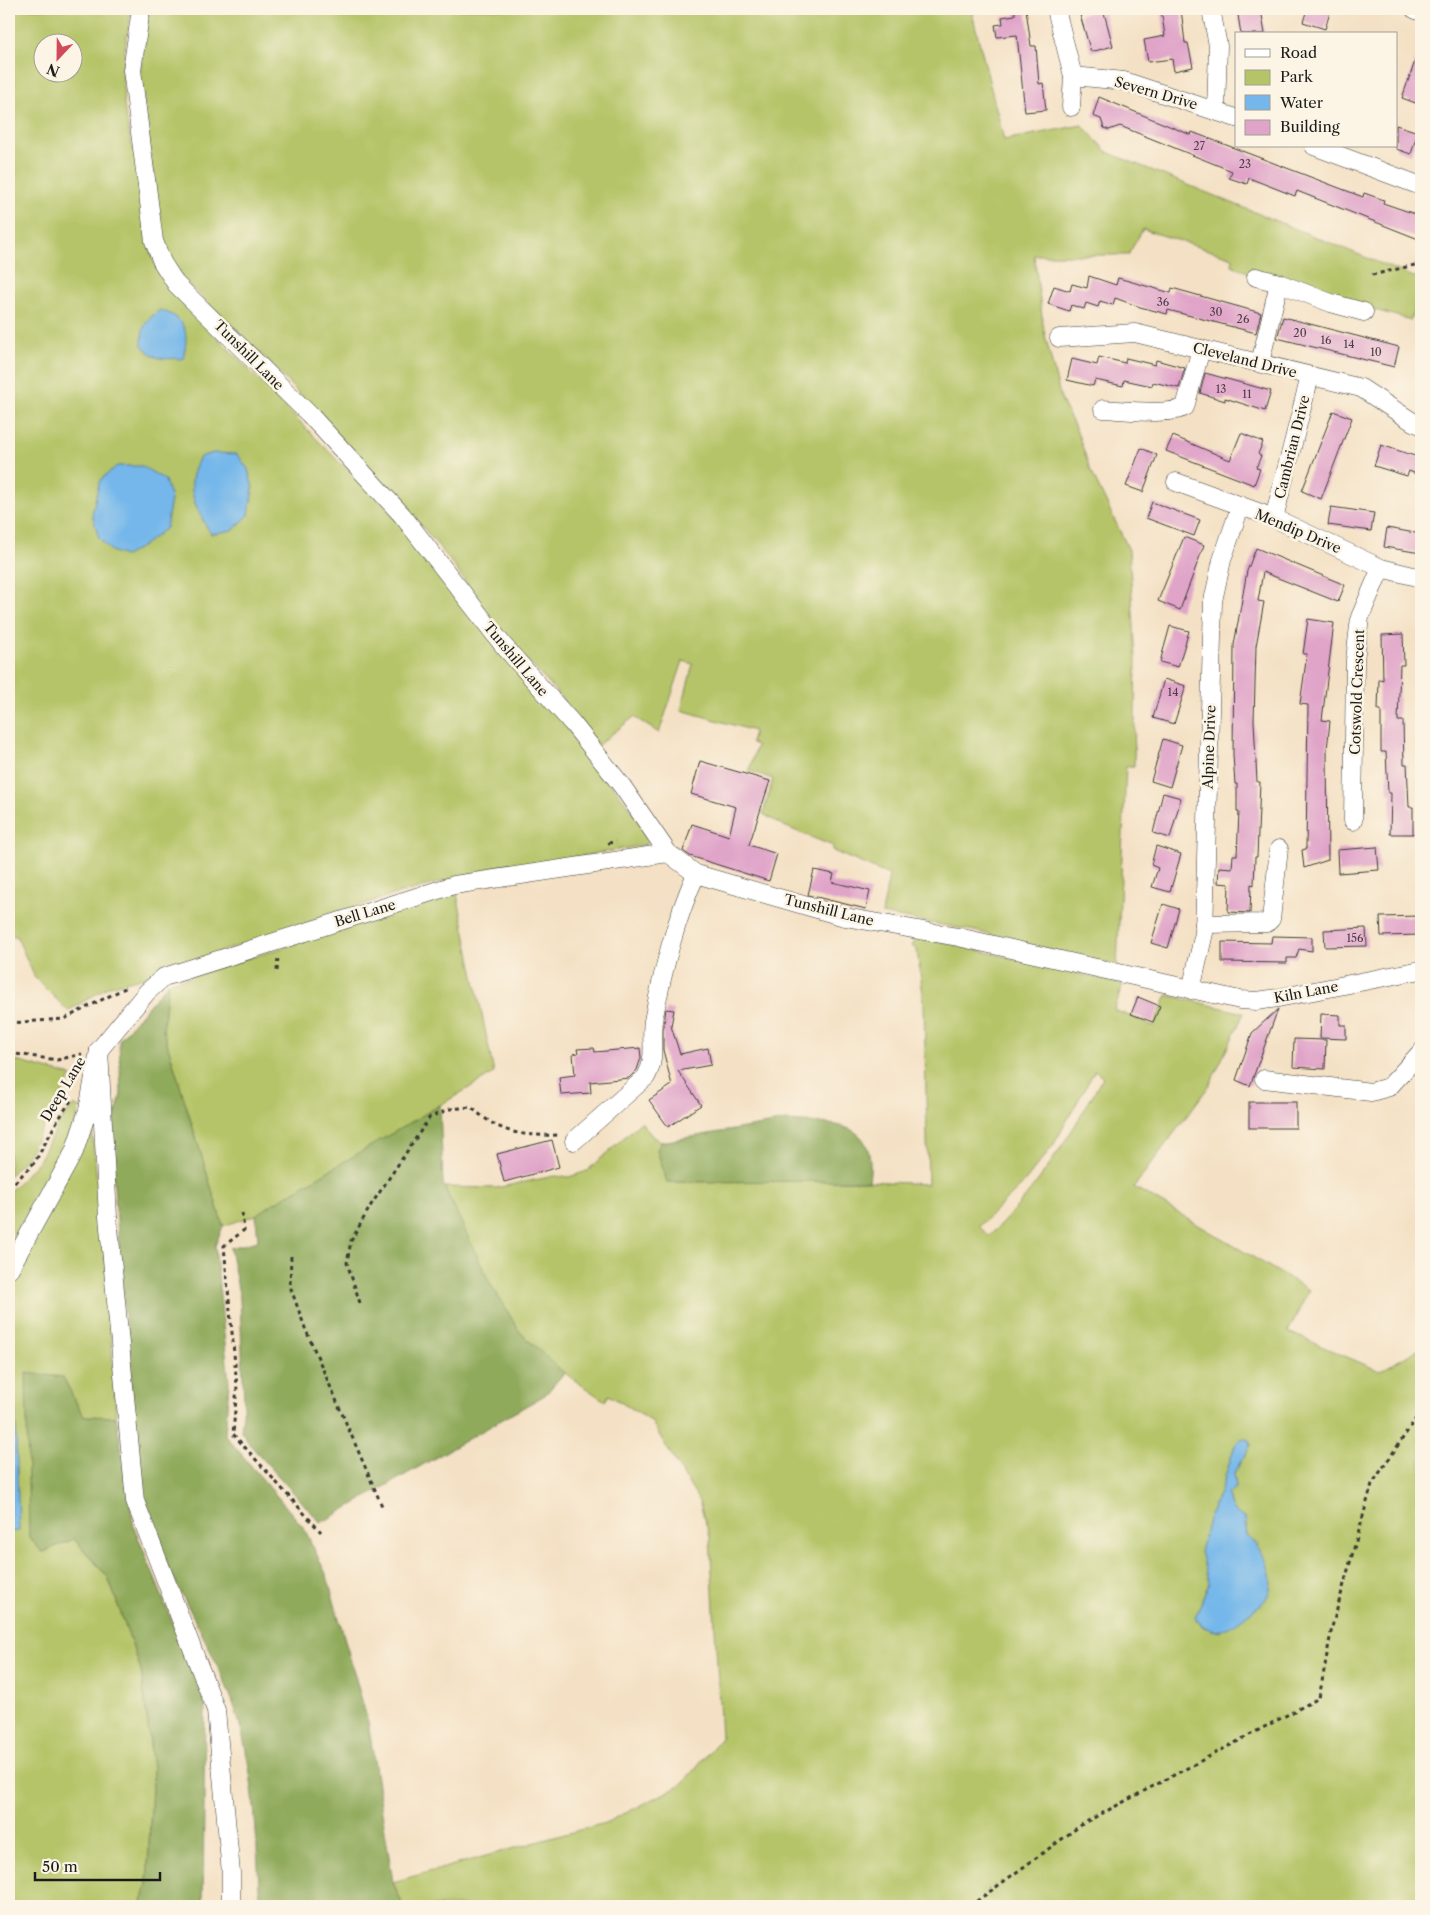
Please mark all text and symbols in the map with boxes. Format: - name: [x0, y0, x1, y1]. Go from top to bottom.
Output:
- north arrow: [32, 32, 82, 82]
- legend: [1235, 32, 1398, 148]
- text: Road: [1280, 43, 1317, 62]
- text: N: [44, 59, 62, 81]
- text: Park: [1280, 67, 1314, 86]
- street label: Severn Drive: [1112, 73, 1200, 114]
- text: Water: [1279, 93, 1324, 112]
- text: Building: [1280, 117, 1340, 136]
- house number: 27: [1193, 139, 1205, 153]
- house number: 23: [1239, 157, 1251, 171]
- house number: 36: [1157, 295, 1170, 309]
- house number: 30: [1209, 305, 1223, 319]
- house number: 26: [1237, 312, 1250, 326]
- street label: Tunshill Lane: [210, 316, 288, 394]
- house number: 20: [1293, 326, 1307, 340]
- house number: 16: [1320, 333, 1332, 347]
- house number: 14: [1344, 337, 1354, 351]
- street label: Cleveland Drive: [1191, 338, 1299, 382]
- house number: 10: [1370, 345, 1382, 359]
- house number: 13: [1216, 382, 1226, 396]
- house number: 11: [1242, 387, 1252, 401]
- street label: Cambrian Drive: [1270, 393, 1314, 501]
- street label: Mendip Drive: [1252, 505, 1344, 557]
- street label: Tunshill Lane: [480, 618, 552, 700]
- street label: Cotswold Crescent: [1346, 629, 1368, 755]
- house number: 14: [1168, 685, 1178, 699]
- street label: Alpine Drive: [1199, 704, 1219, 790]
- street label: Tunshill Lane: [782, 890, 876, 930]
- street label: Bell Lane: [332, 895, 398, 931]
- house number: 156: [1346, 931, 1364, 945]
- street label: Kiln Lane: [1272, 977, 1340, 1007]
- street label: Deep Lane: [37, 1053, 89, 1125]
- scale bar: [35, 1850, 160, 1882]
- text: 50 m: [42, 1857, 78, 1876]

